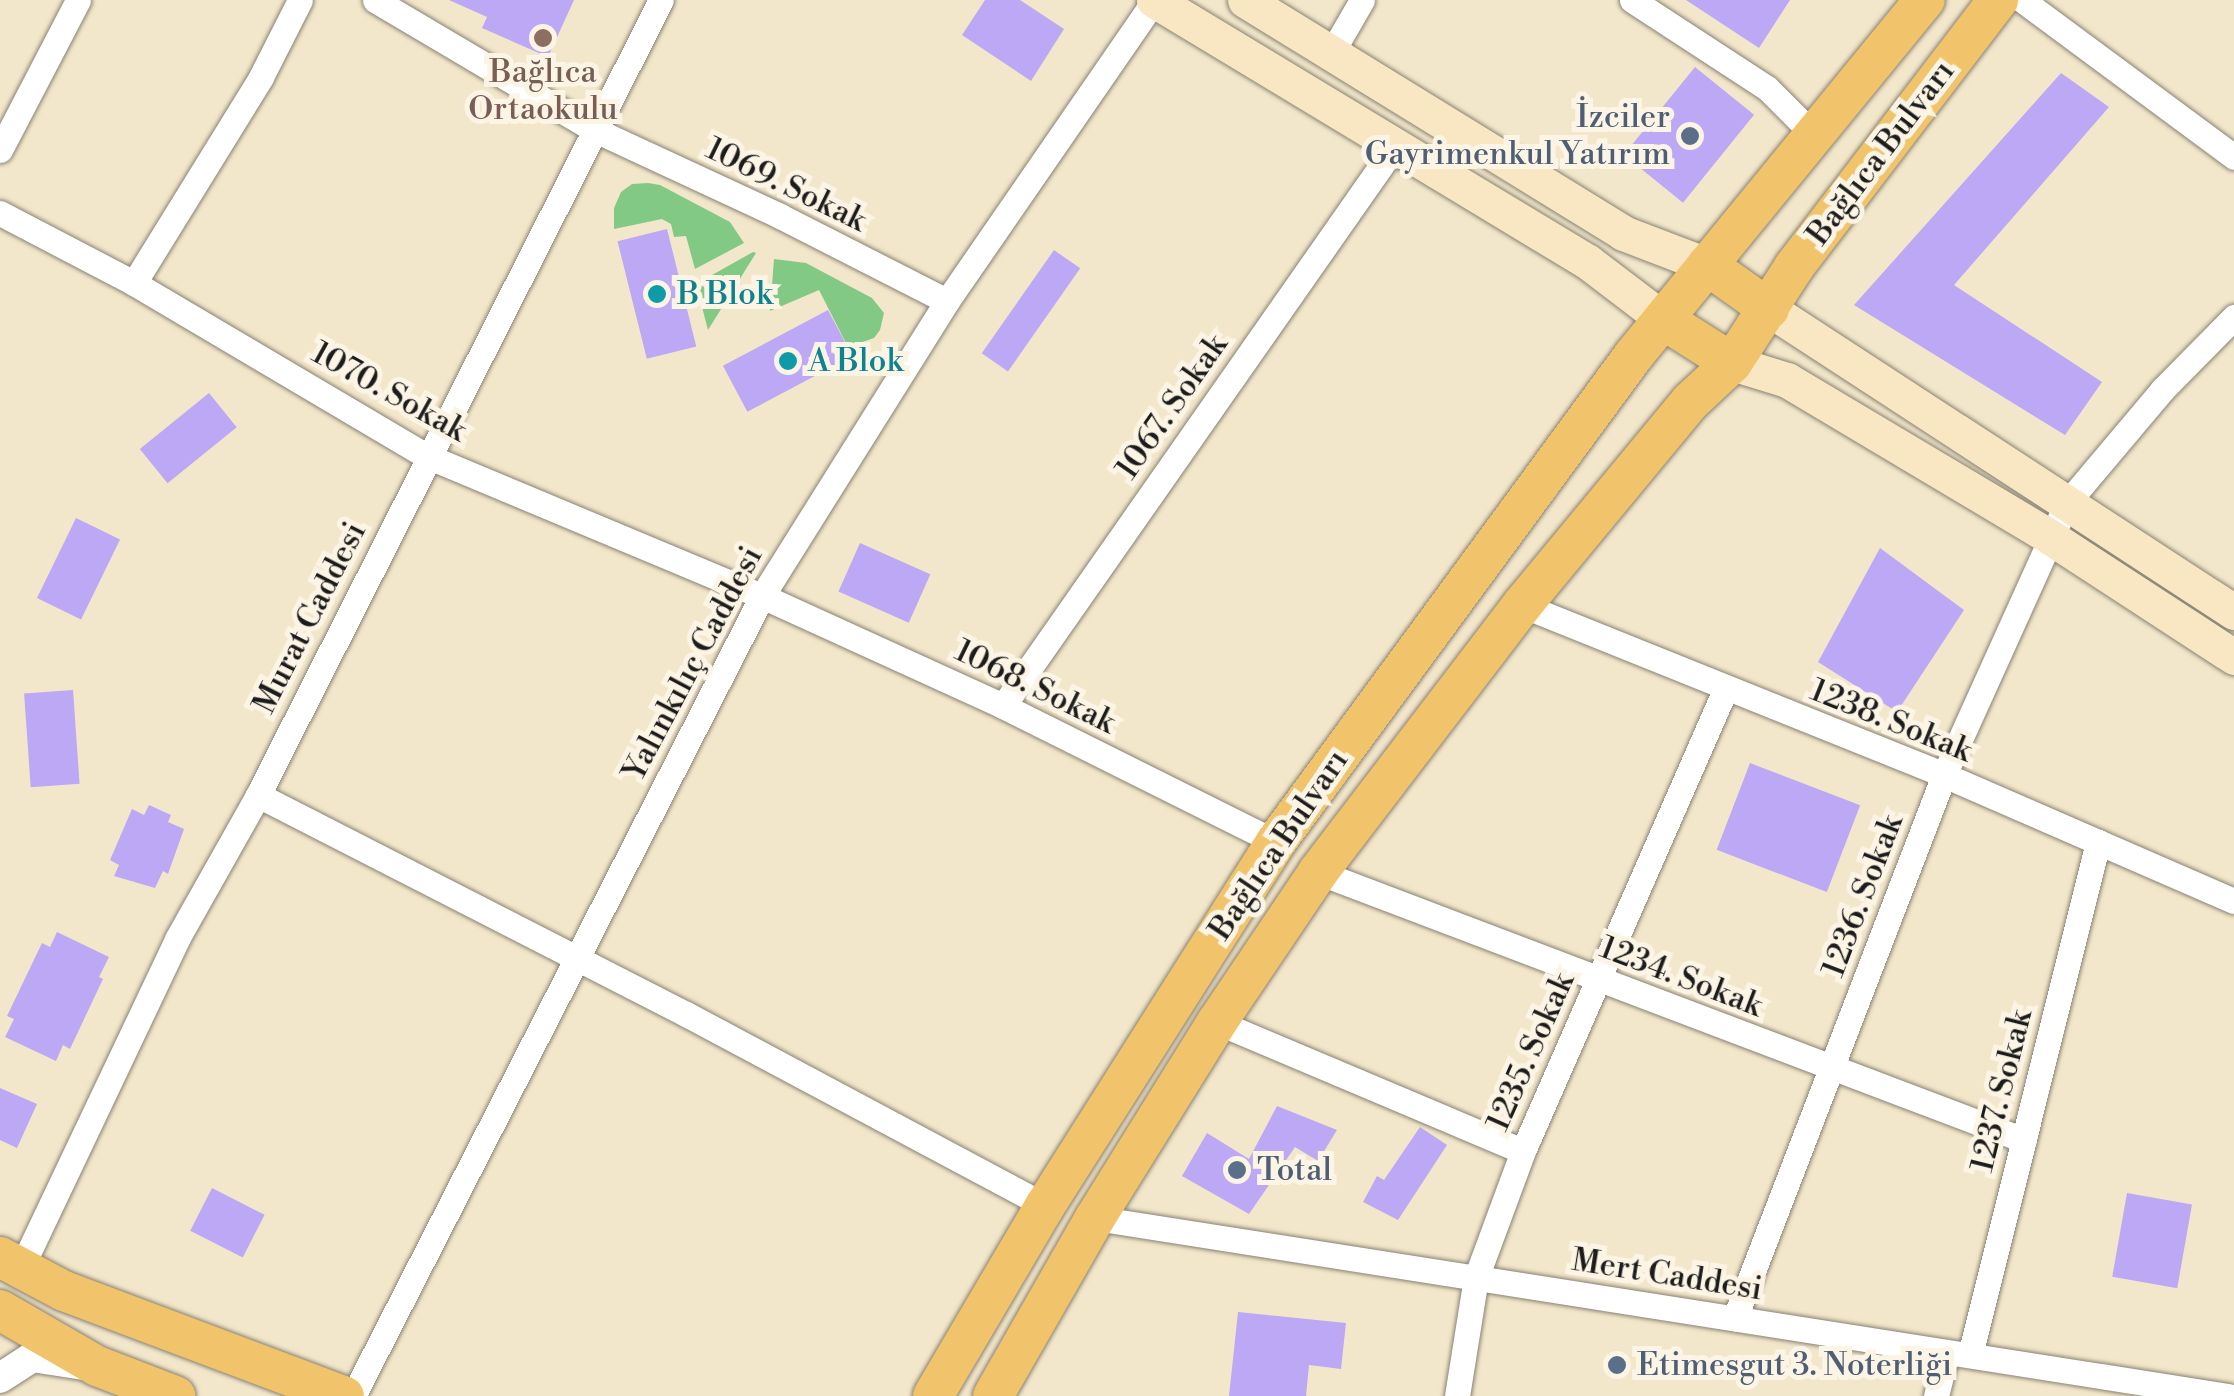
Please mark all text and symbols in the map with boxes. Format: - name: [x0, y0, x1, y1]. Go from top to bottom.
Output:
- marker: Bağlıca Ortaokulu: [532, 27, 554, 49]
- street label: Bağlıca Bulvarı: [1799, 53, 1963, 253]
- place label: Bağlıca Ortaokulu: [468, 54, 618, 129]
- place label: İzciler Gayrimenkul Yatırım: [1365, 99, 1670, 174]
- marker: İzciler Gayrimenkul Yatırım: [1679, 125, 1701, 147]
- street label: 1069. Sokak: [700, 130, 872, 240]
- place label: B Blok: [677, 275, 773, 313]
- marker: B Blok: [646, 283, 668, 305]
- street label: 1067. Sokak: [1108, 327, 1236, 487]
- street label: 1070. Sokak: [305, 334, 473, 450]
- place label: A Blok: [808, 342, 903, 380]
- marker: A Blok: [777, 350, 799, 372]
- street label: Murat Caddesi: [245, 516, 375, 720]
- street label: Yalınkılıç Caddesi: [615, 540, 771, 788]
- street label: 1068. Sokak: [948, 632, 1122, 742]
- street label: 1238. Sokak: [1805, 671, 1977, 771]
- street label: Bağlıca Bulvarı: [1201, 743, 1357, 947]
- street label: 1236. Sokak: [1815, 810, 1911, 982]
- street label: 1234. Sokak: [1594, 928, 1768, 1026]
- street label: 1235. Sokak: [1479, 967, 1583, 1137]
- street label: 1237. Sokak: [1963, 1006, 2041, 1176]
- place label: Total: [1257, 1151, 1332, 1189]
- marker: Total: [1226, 1159, 1248, 1181]
- street label: Mert Caddesi: [1569, 1241, 1765, 1309]
- place label: Etimesgut 3. Noterliği: [1637, 1346, 1952, 1384]
- marker: Etimesgut 3. Noterliği: [1606, 1354, 1628, 1376]

